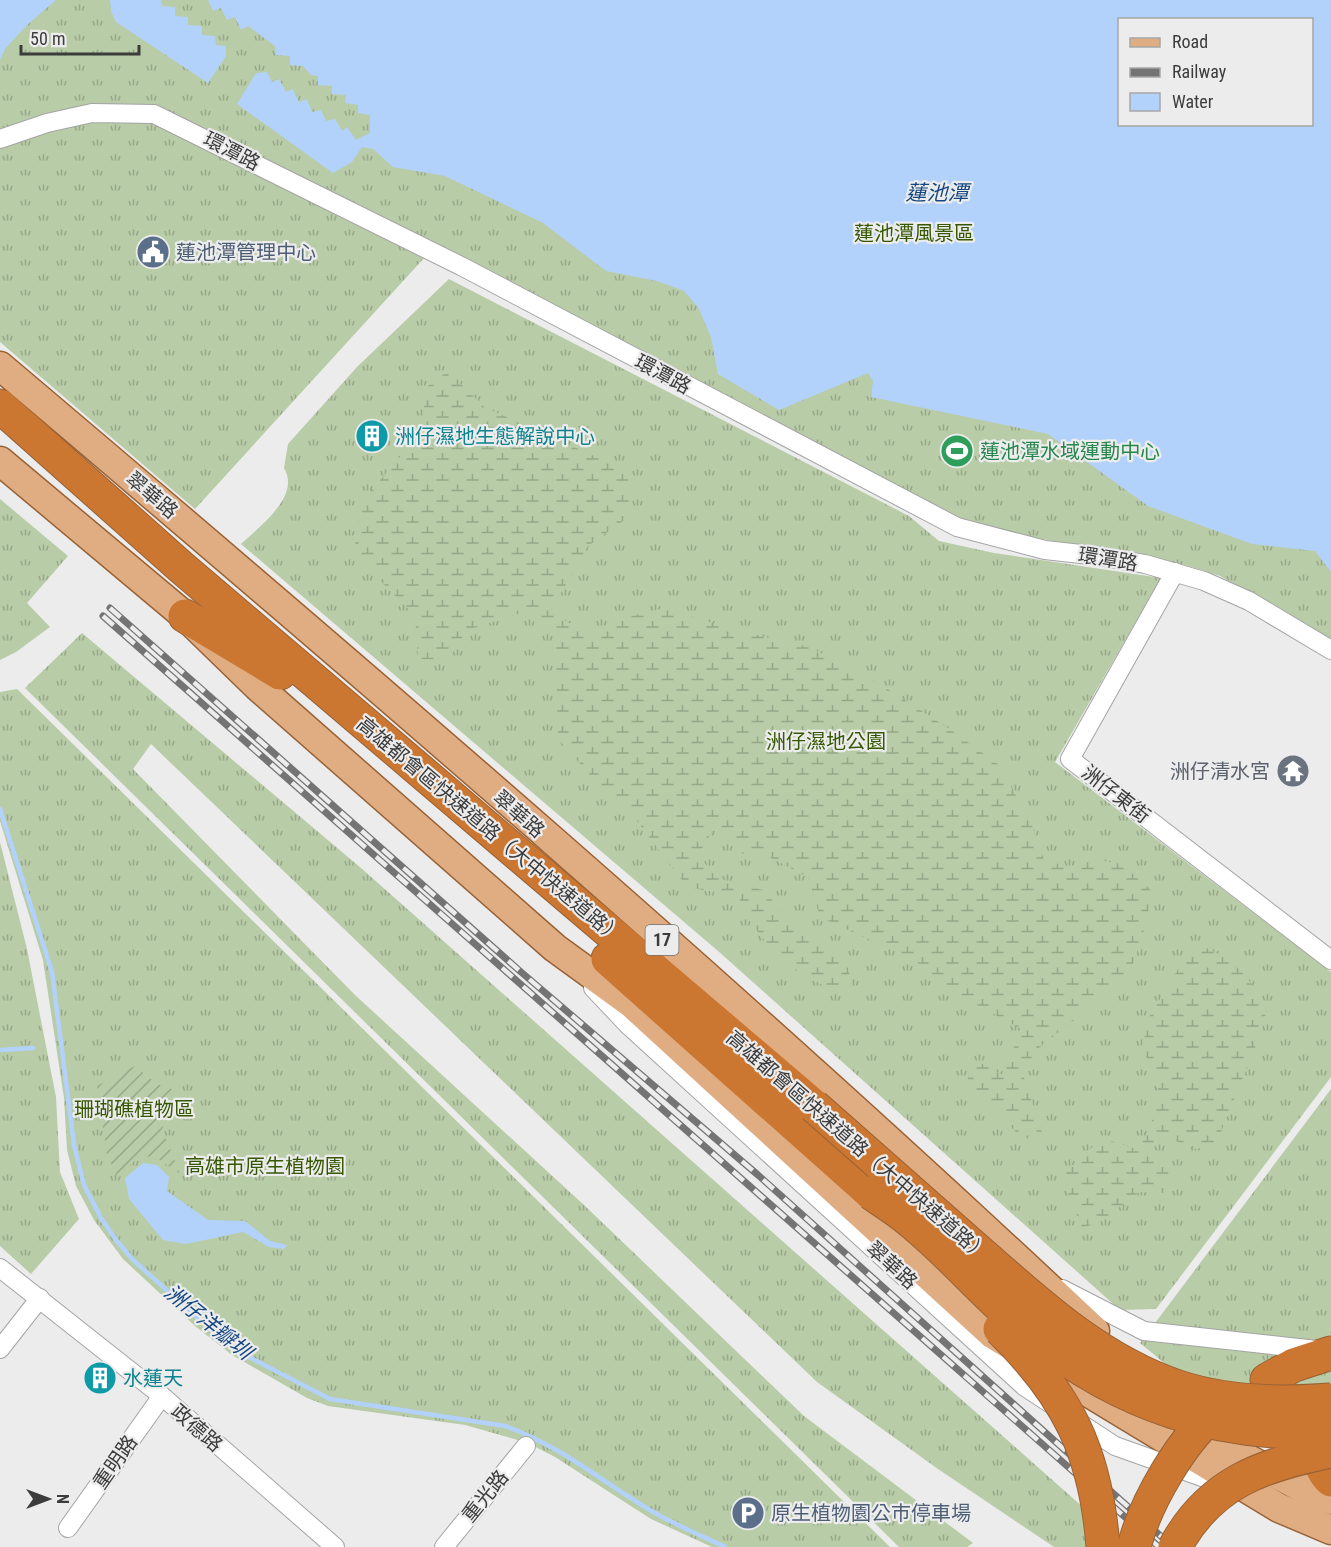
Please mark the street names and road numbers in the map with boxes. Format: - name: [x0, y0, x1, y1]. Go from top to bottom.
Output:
- street label: 環潭路: [200, 127, 264, 175]
- street label: 環潭路: [631, 349, 695, 399]
- street label: 翠華路: [121, 467, 183, 523]
- street label: 環潭路: [1076, 542, 1140, 576]
- street label: 高雄都會區快速道路（大中快速道路）: [352, 712, 628, 948]
- street label: 洲仔東街: [1077, 760, 1155, 828]
- street label: 翠華路: [488, 785, 550, 843]
- road number: 17: [646, 925, 678, 955]
- street label: 高雄都會區快速道路（大中快速道路）: [722, 1025, 994, 1267]
- street label: 翠華路: [862, 1236, 922, 1294]
- street label: 政德路: [166, 1399, 228, 1457]
- street label: 重明路: [88, 1431, 142, 1493]
- street label: 重光路: [457, 1465, 513, 1527]

